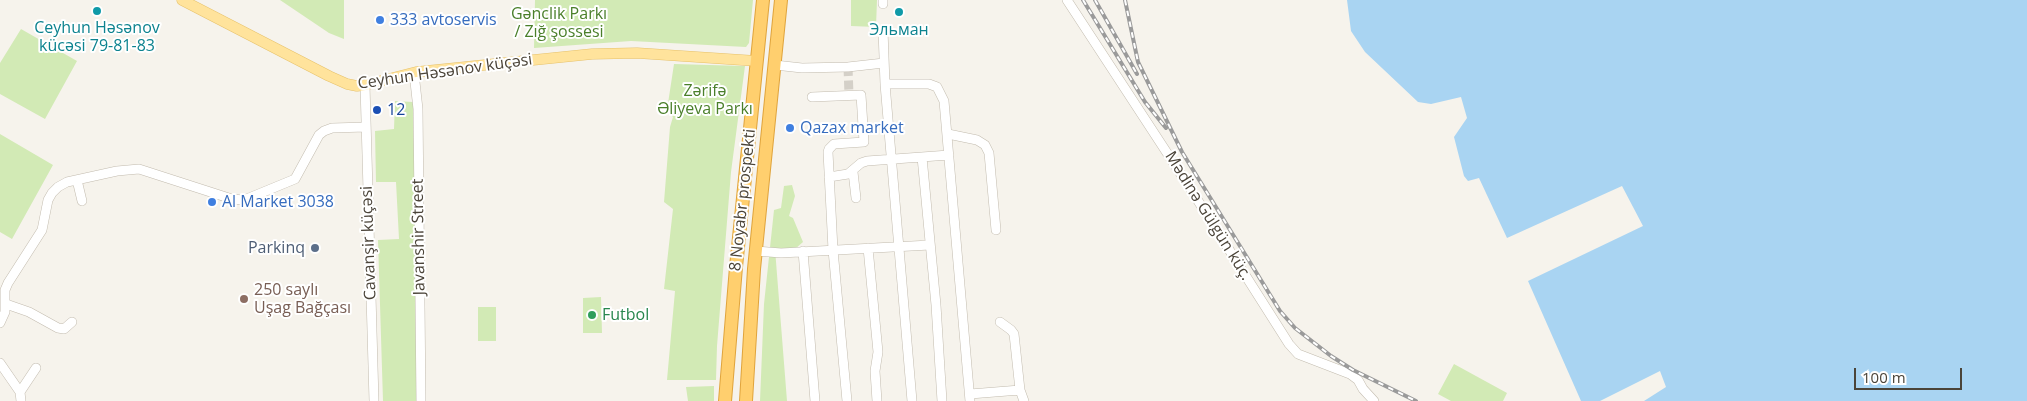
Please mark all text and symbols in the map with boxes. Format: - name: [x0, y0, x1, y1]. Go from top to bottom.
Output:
- park label: Gənclik Parkı / Zığ şossesi: [511, 4, 607, 42]
- marker: Ceyhun Həsənov kücəsi 79-81-83: [91, 5, 103, 17]
- marker: Эльман: [893, 6, 905, 18]
- place label: 333 avtoservis: [390, 10, 497, 30]
- marker: 333 avtoservis: [374, 14, 386, 26]
- place label: Ceyhun Həsənov kücəsi 79-81-83: [34, 18, 160, 56]
- place label: Эльман: [869, 20, 929, 40]
- street label: Ceyhun Həsənov küçəsi: [356, 50, 534, 94]
- park label: Zərifə Əliyeva Parkı: [657, 81, 753, 119]
- place label: 12: [387, 100, 405, 120]
- marker: 12: [371, 104, 383, 116]
- place label: Qazax market: [800, 118, 904, 138]
- marker: Qazax market: [784, 122, 796, 134]
- street label: 8 Noyabr prospekti: [726, 128, 760, 272]
- street label: Mədinə Gülgün küç.: [1161, 148, 1255, 284]
- street label: Javanshir Street: [408, 178, 430, 296]
- street label: Cavanşir küçəsi: [357, 185, 381, 301]
- place label: Al Market 3038: [222, 192, 334, 212]
- marker: Al Market 3038: [206, 196, 218, 208]
- place label: Parkinq: [248, 238, 305, 258]
- marker: Parkinq: [309, 242, 321, 254]
- place label: 250 saylı Uşag Bağçası: [254, 280, 351, 318]
- marker: 250 saylı Uşag Bağçası: [238, 293, 250, 305]
- place label: Futbol: [602, 305, 649, 325]
- marker: Futbol: [586, 309, 598, 321]
- scale bar: [1857, 358, 1964, 390]
- text: 100 m: [1862, 367, 1906, 387]

